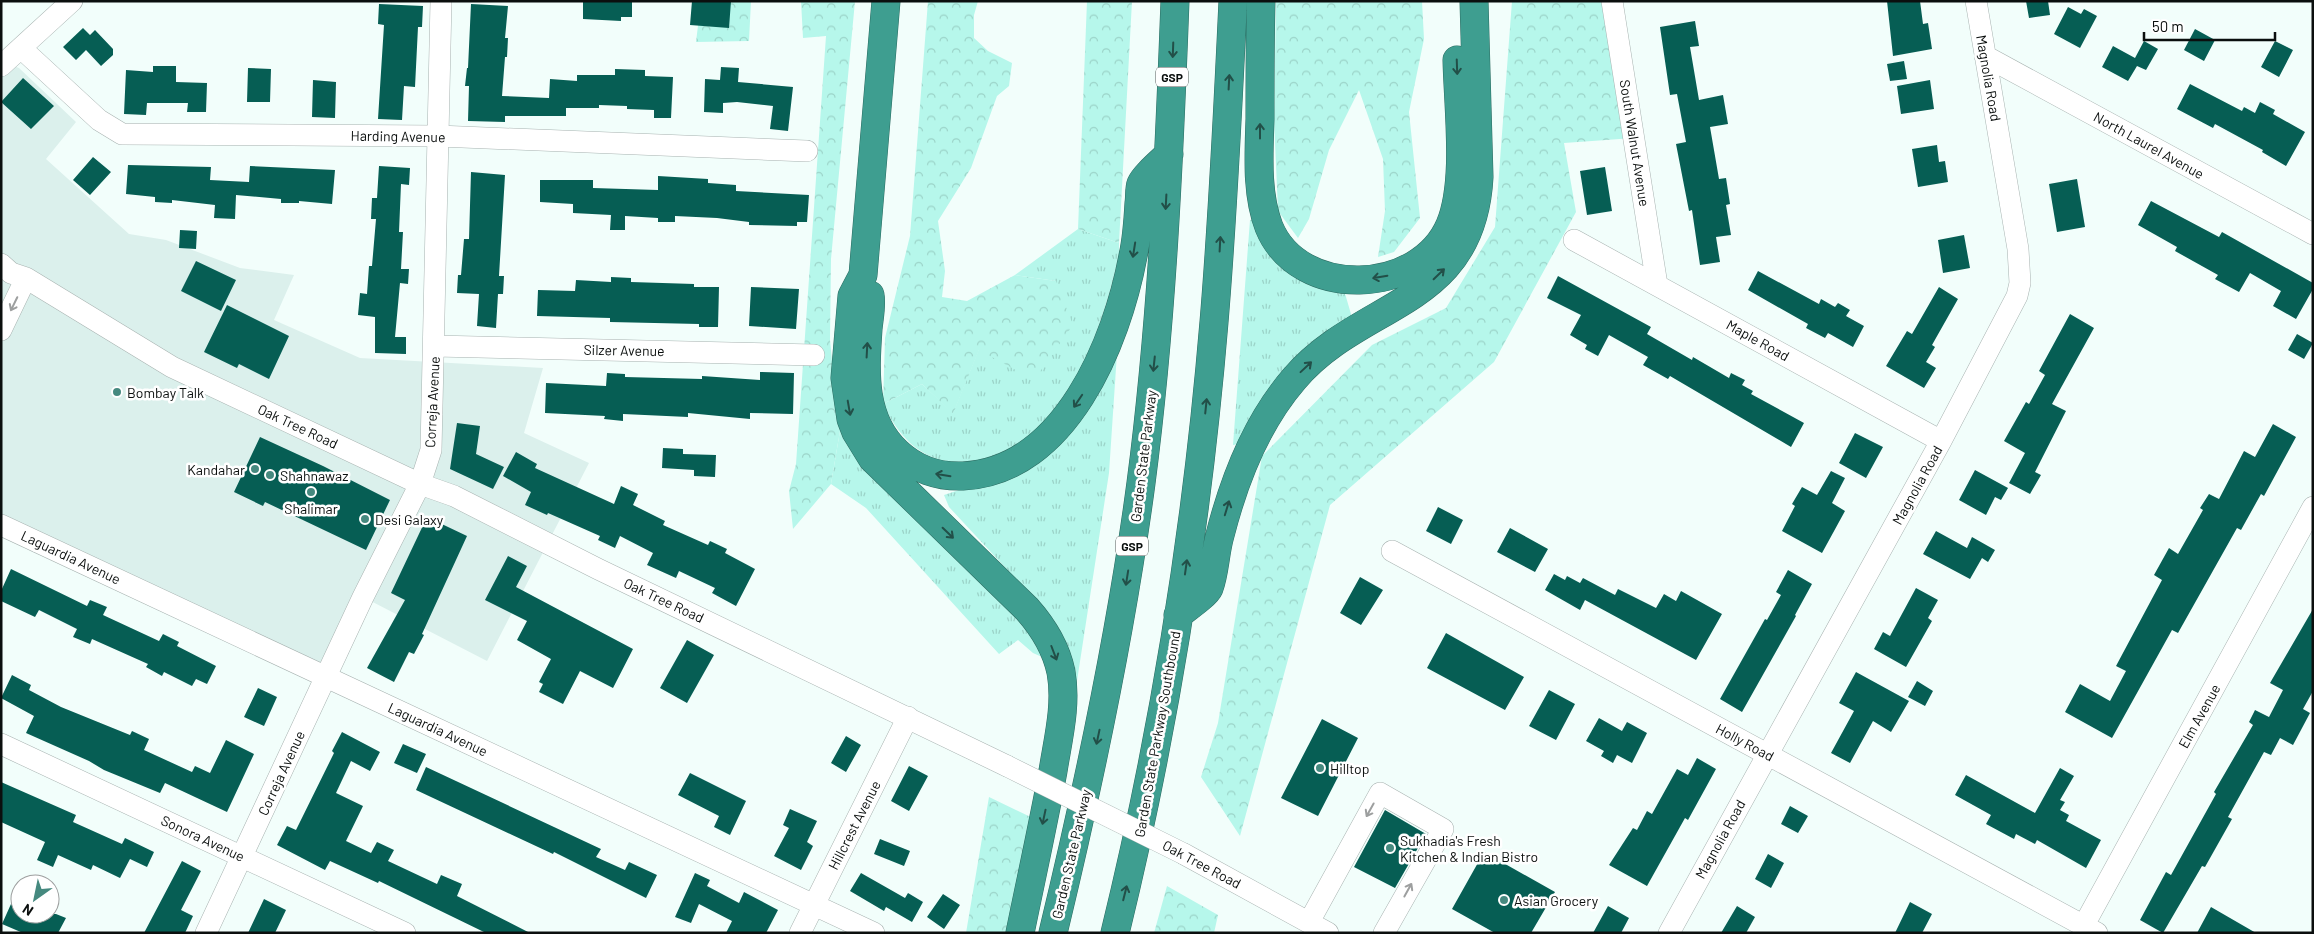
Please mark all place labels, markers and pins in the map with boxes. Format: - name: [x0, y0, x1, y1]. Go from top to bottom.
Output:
- place label: Bombay Talk: [127, 384, 204, 401]
- marker: Bombay Talk: [111, 386, 123, 398]
- place label: Kandahar: [187, 461, 245, 478]
- marker: Kandahar: [249, 463, 261, 475]
- place label: Shahnawaz: [280, 467, 348, 484]
- marker: Shahnawaz: [264, 469, 276, 481]
- marker: Shalimar: [305, 486, 317, 498]
- place label: Shalimar: [284, 500, 338, 517]
- place label: Desi Galaxy: [375, 511, 444, 528]
- marker: Desi Galaxy: [359, 513, 371, 525]
- place label: Hilltop: [1330, 760, 1369, 777]
- marker: Hilltop: [1314, 762, 1326, 774]
- place label: Sukhadia's Fresh Kitchen & Indian Bistro: [1400, 832, 1538, 865]
- marker: Sukhadia's Fresh Kitchen & Indian Bistro: [1384, 842, 1396, 854]
- place label: Asian Grocery: [1514, 892, 1599, 909]
- marker: Asian Grocery: [1498, 894, 1510, 906]

